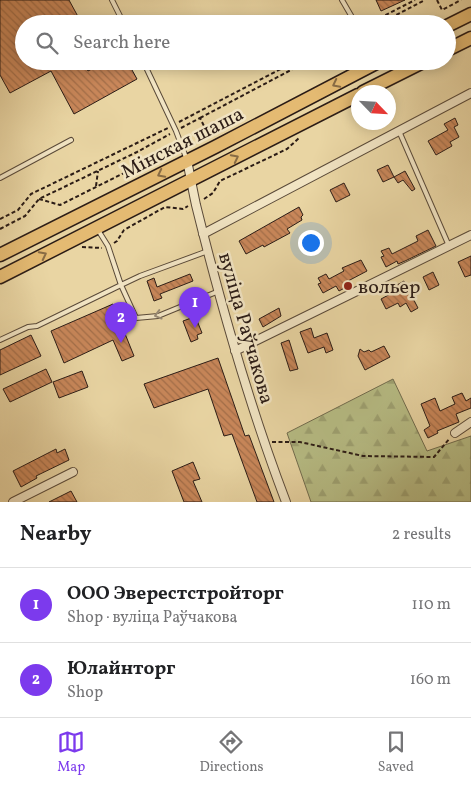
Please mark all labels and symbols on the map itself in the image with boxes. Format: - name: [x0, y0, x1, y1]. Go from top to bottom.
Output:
- one-way arrow: [333, 78, 342, 88]
- north arrow: [351, 85, 396, 130]
- street label: Мінская шаша: [117, 101, 249, 187]
- one-way arrow: [229, 154, 238, 164]
- one-way arrow: [157, 167, 166, 177]
- your location: [298, 230, 324, 256]
- street label: вуліца Раўчакова: [210, 250, 280, 408]
- one-way arrow: [38, 251, 47, 261]
- place label: вольер: [358, 274, 420, 302]
- marker: вольер: [342, 280, 354, 292]
- pin: 1: [179, 287, 211, 328]
- pin: 2: [105, 302, 137, 343]
- one-way arrow: [153, 309, 162, 320]

